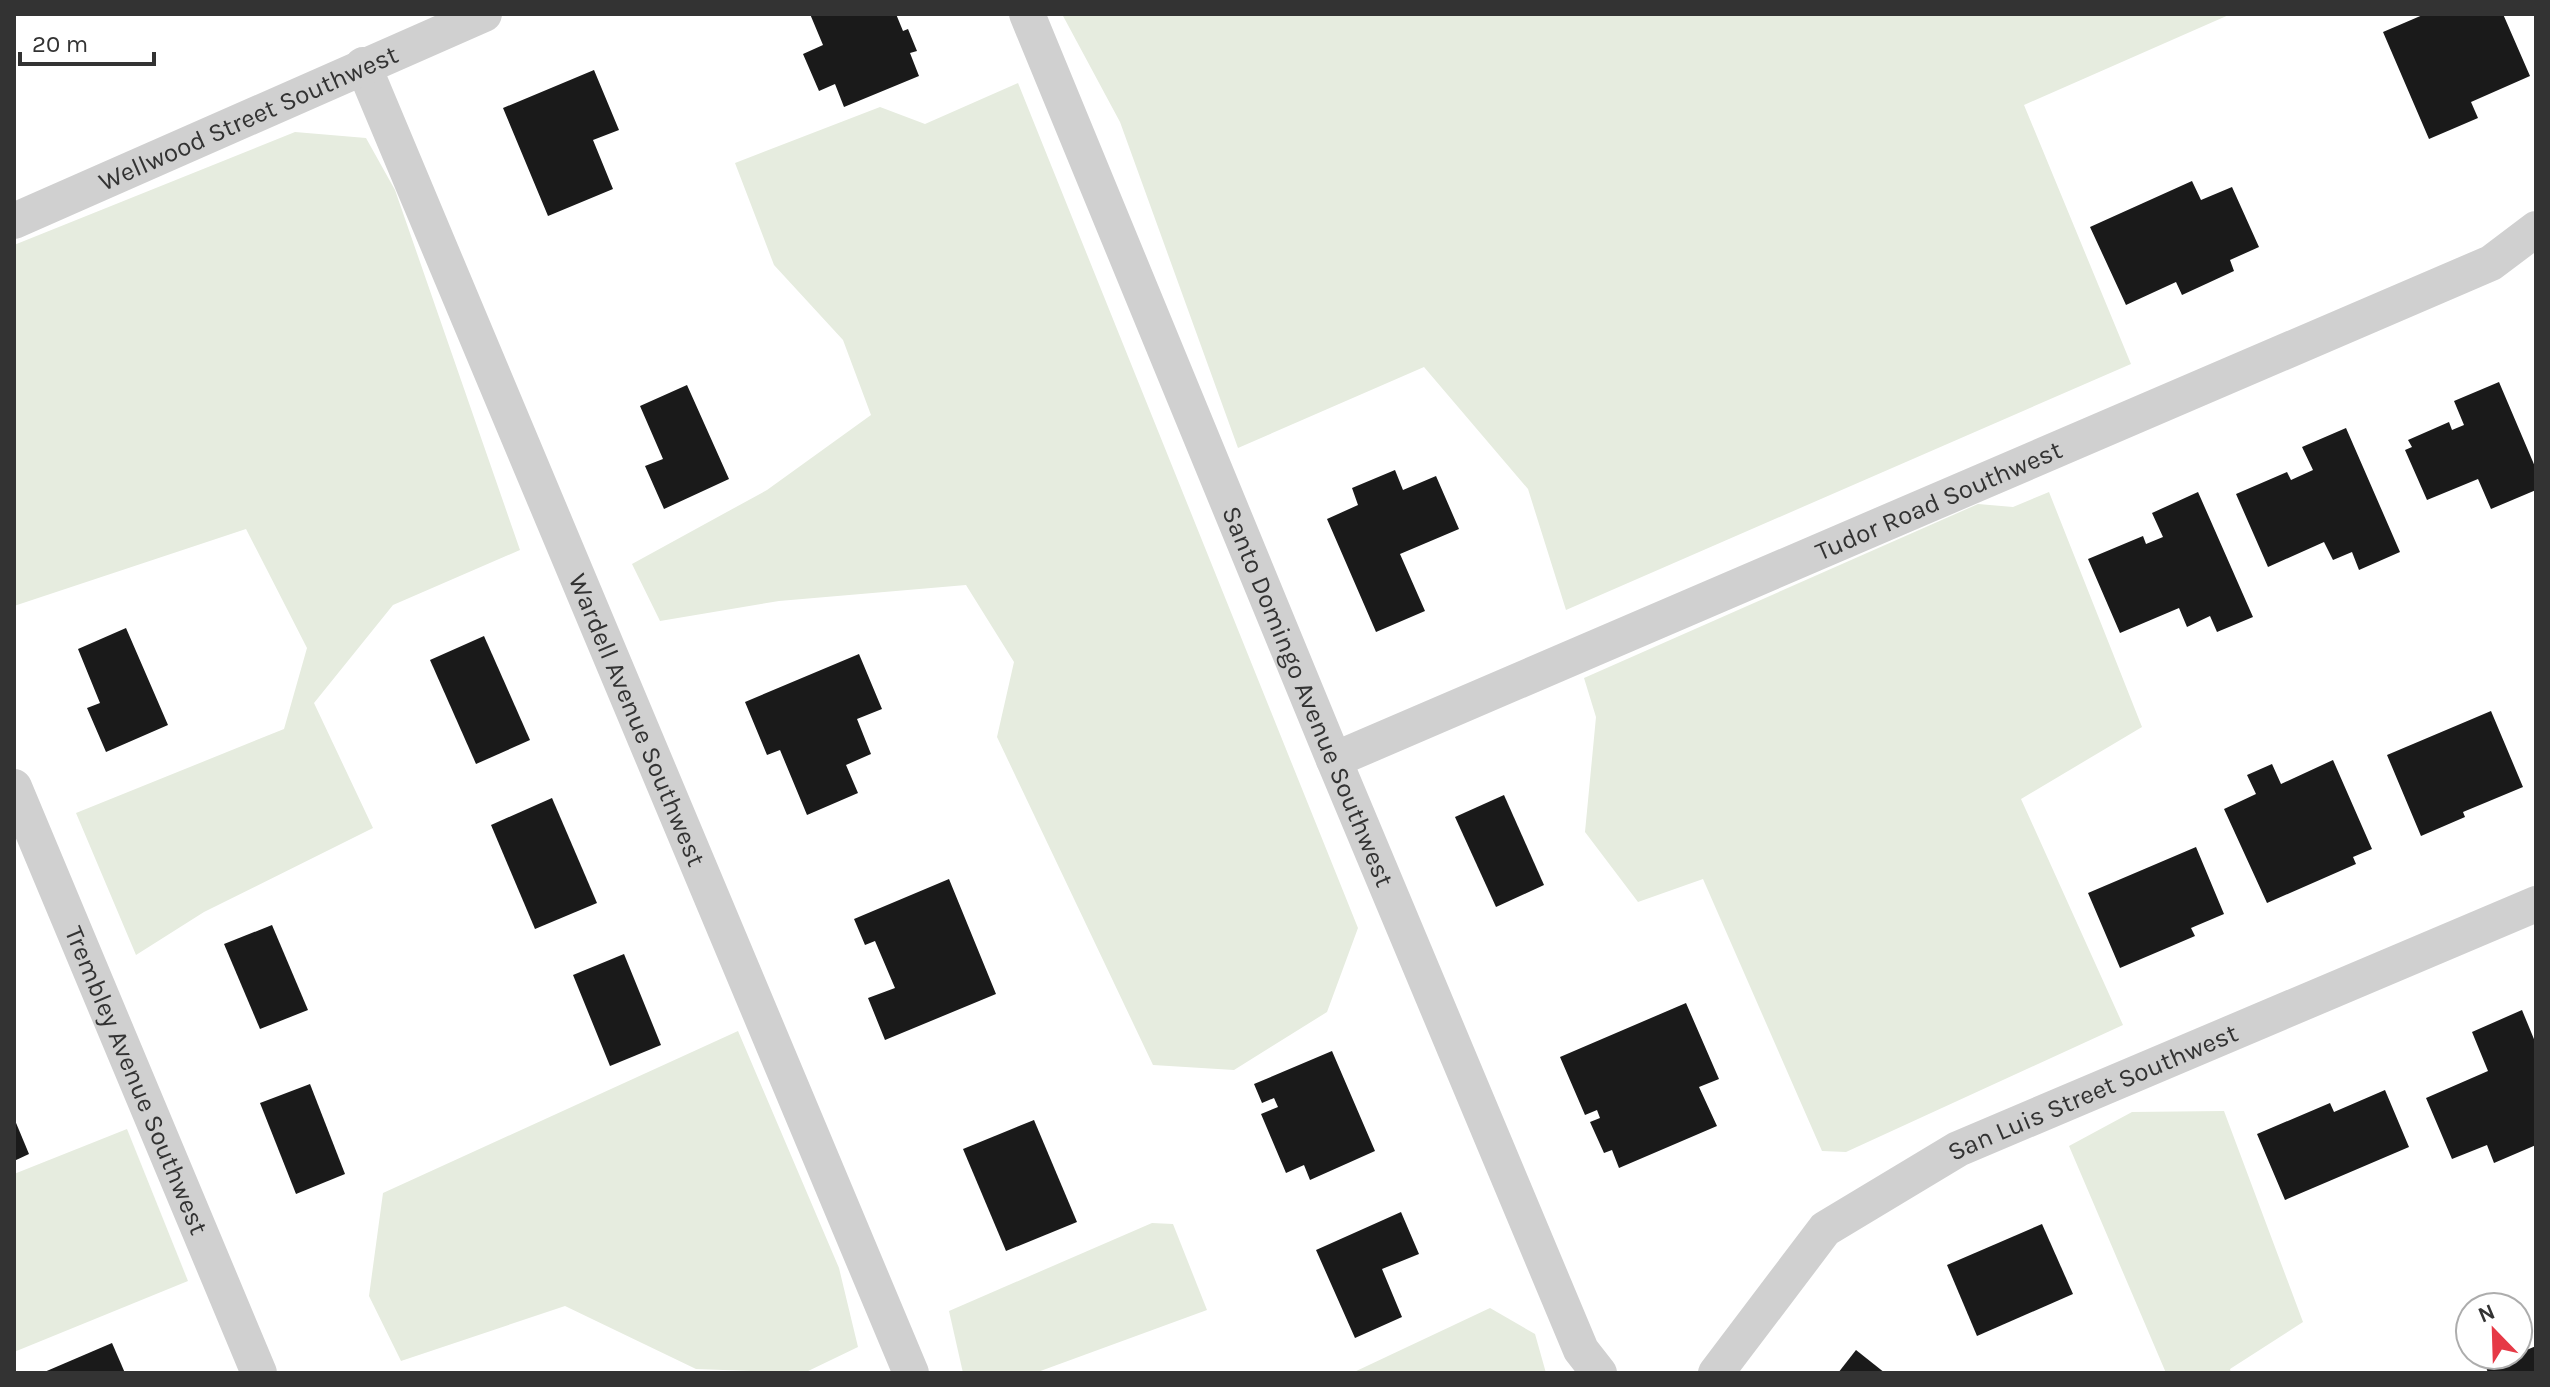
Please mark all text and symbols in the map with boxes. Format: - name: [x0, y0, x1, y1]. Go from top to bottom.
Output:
- scale bar: [20, 16, 154, 66]
- text: 20 m: [32, 30, 88, 58]
- street label: Wellwood Street Southwest: [94, 38, 403, 197]
- street label: Tudor Road Southwest: [1811, 434, 2067, 567]
- street label: Santo Domingo Avenue Southwest: [1216, 502, 1401, 891]
- street label: Wardell Avenue Southwest: [562, 569, 712, 871]
- street label: Trembley Avenue Southwest: [58, 922, 215, 1239]
- street label: San Luis Street Southwest: [1942, 1017, 2242, 1167]
- north arrow: [2454, 1291, 2534, 1371]
- text: N: [2474, 1298, 2499, 1329]

